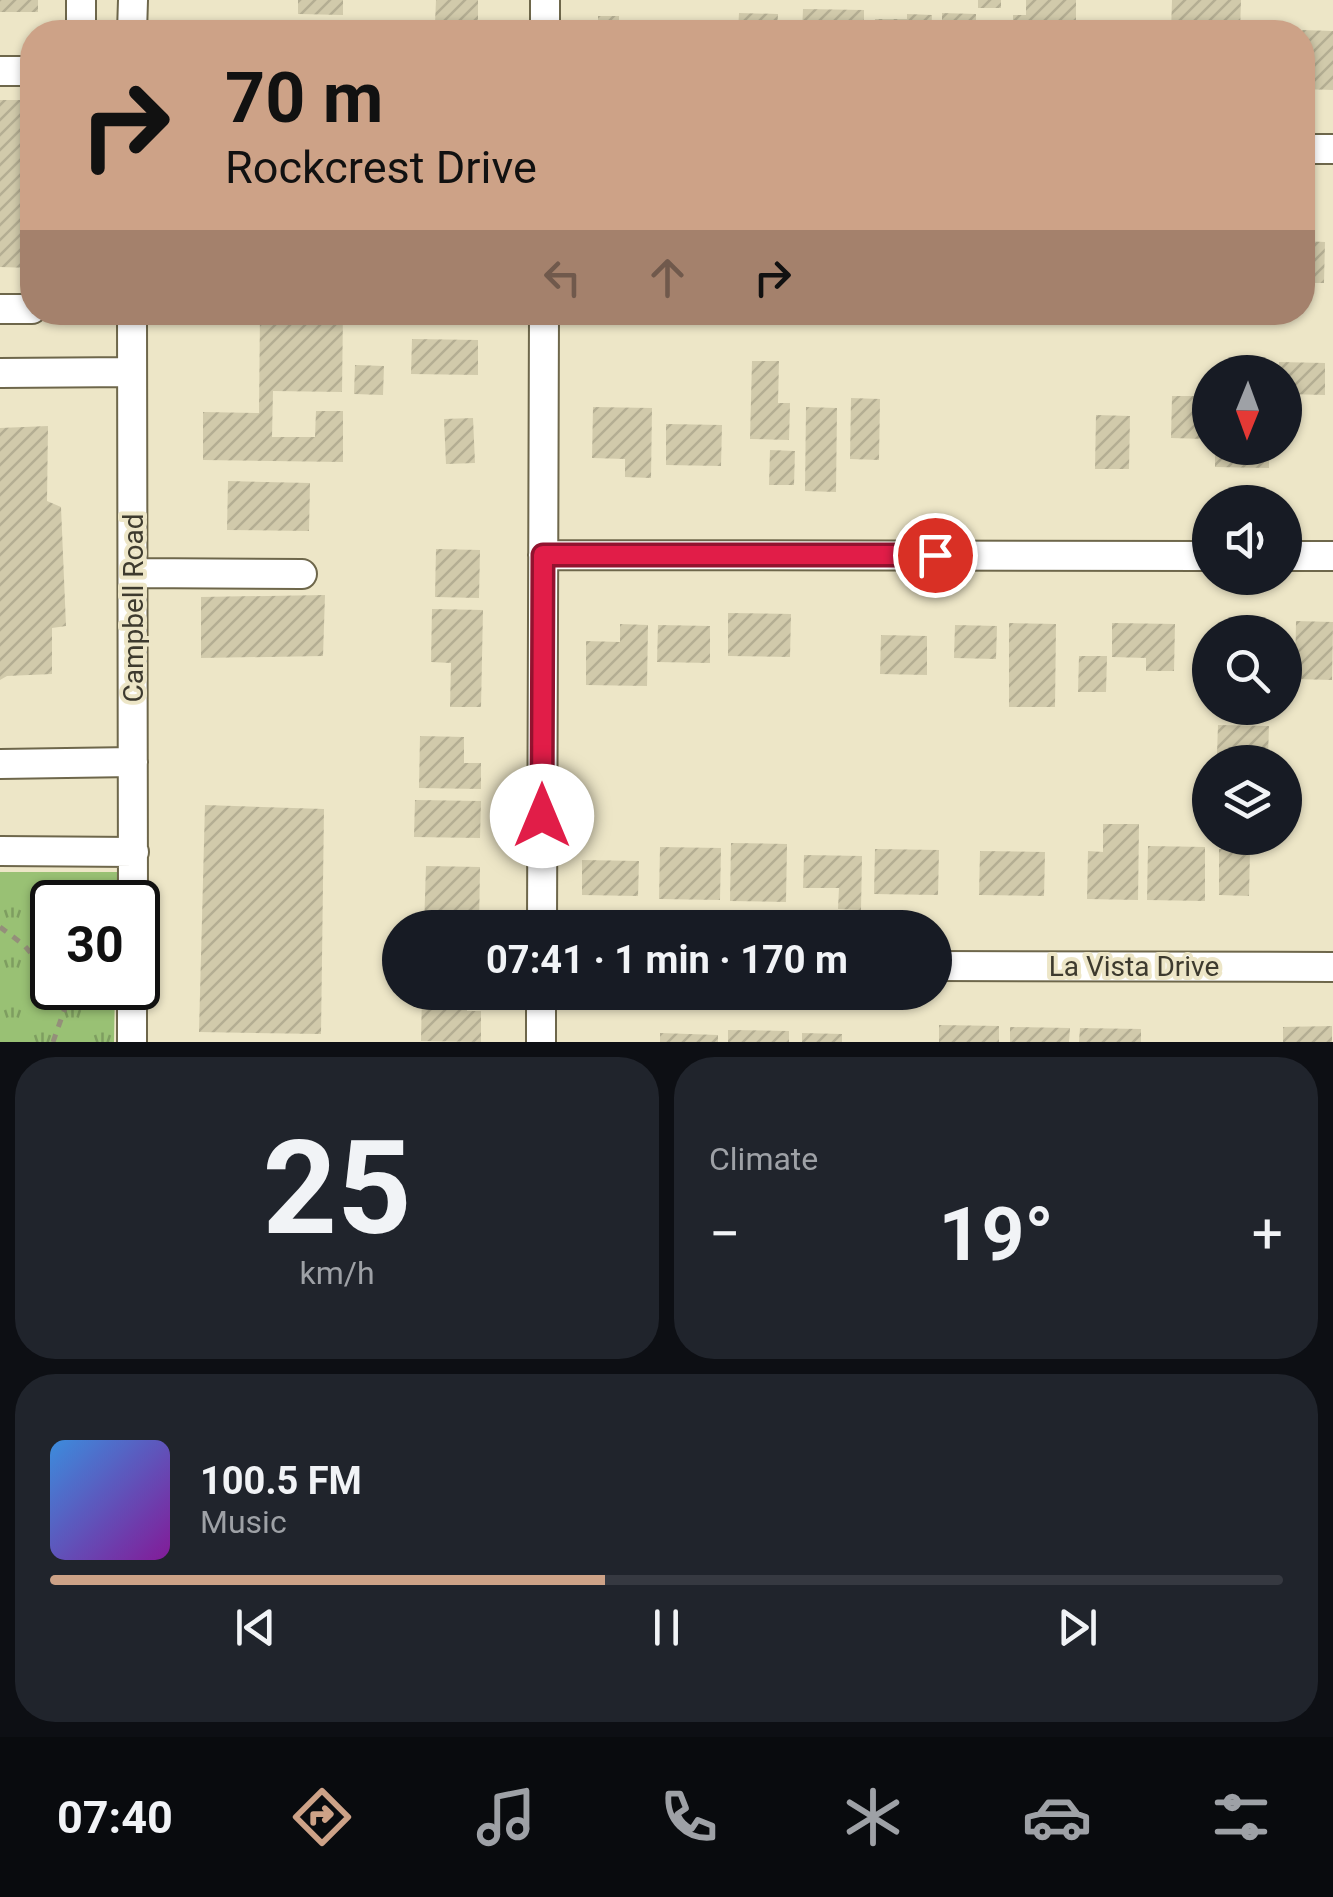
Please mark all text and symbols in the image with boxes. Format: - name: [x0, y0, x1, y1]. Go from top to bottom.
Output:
- text: 70 m: [225, 57, 383, 139]
- icon: right: [60, 60, 190, 190]
- text: Rockcrest Drive: [225, 141, 537, 194]
- icon: left: [535, 250, 590, 305]
- icon: ahead: [640, 250, 695, 305]
- icon: right: [745, 250, 800, 305]
- north arrow: [1192, 355, 1302, 465]
- map controls: [1192, 355, 1302, 855]
- button: sound: [1192, 485, 1302, 595]
- street label: Campbell Road: [117, 513, 150, 703]
- pin: [893, 513, 978, 598]
- icon: arrive: [908, 528, 963, 583]
- button: search: [1192, 615, 1302, 725]
- button: layers: [1192, 745, 1302, 855]
- position arrow: [490, 764, 594, 868]
- speed limit sign: 30: [30, 880, 160, 1010]
- text: 07:41 · 1 min · 170 m: [486, 938, 848, 982]
- street label: La Vista Drive: [1049, 950, 1219, 983]
- text: 25: [262, 1112, 412, 1265]
- text: Climate: [709, 1140, 818, 1178]
- text: 19°: [938, 1190, 1054, 1278]
- text: −: [709, 1202, 740, 1266]
- text: +: [1252, 1202, 1283, 1266]
- text: km/h: [299, 1254, 375, 1292]
- text: 100.5 FM: [200, 1459, 362, 1503]
- text: Music: [200, 1503, 287, 1541]
- icon: previous: [228, 1600, 283, 1655]
- icon: pause: [639, 1600, 694, 1655]
- icon: next: [1050, 1600, 1105, 1655]
- icon: directions: [287, 1782, 357, 1852]
- icon: music: [471, 1782, 541, 1852]
- icon: phone: [654, 1782, 724, 1852]
- icon: climate: [838, 1782, 908, 1852]
- icon: car: [1022, 1782, 1092, 1852]
- icon: filters: [1206, 1782, 1276, 1852]
- text: 07:40: [57, 1791, 173, 1844]

